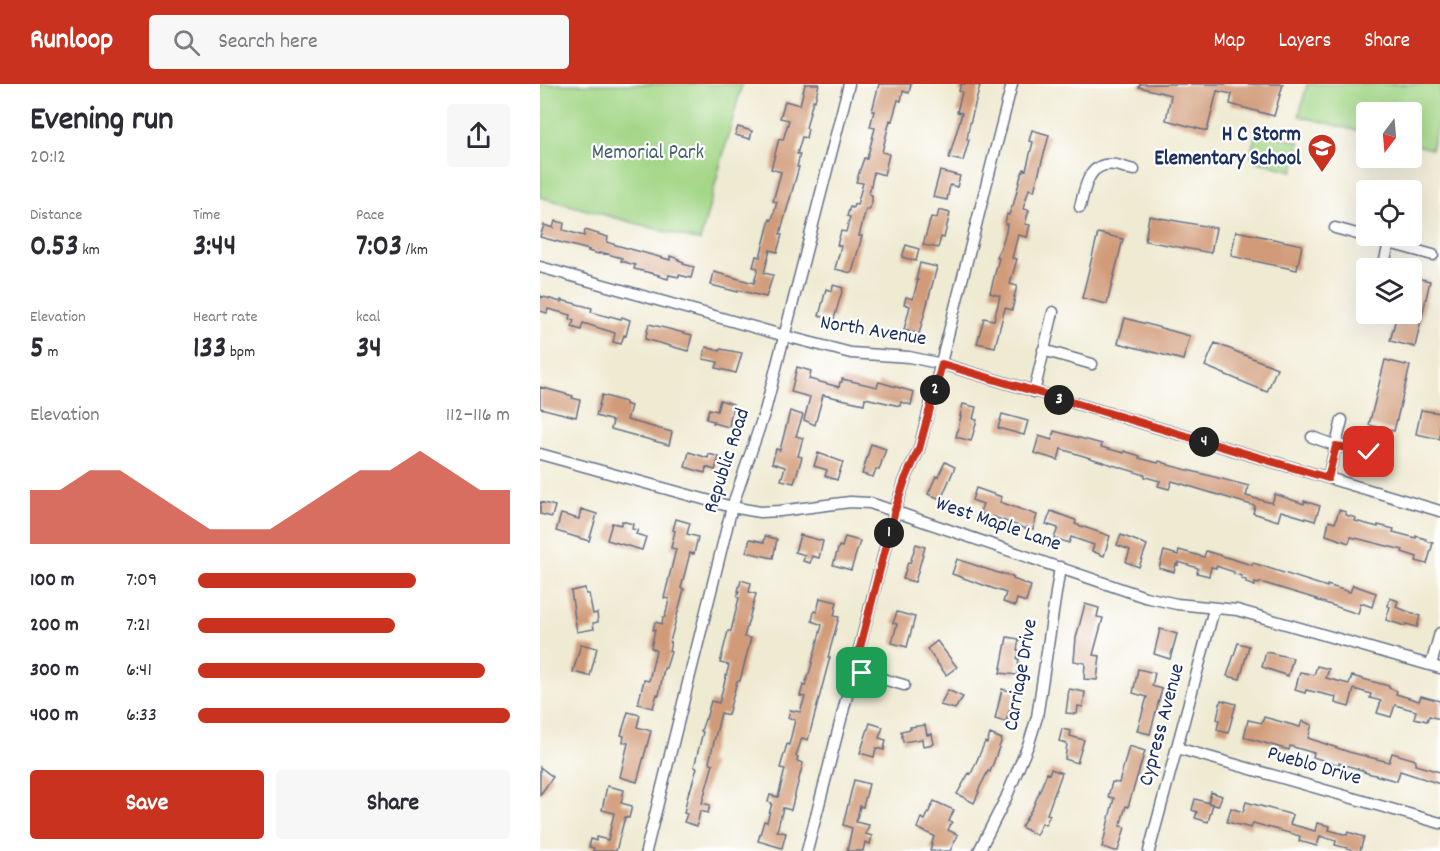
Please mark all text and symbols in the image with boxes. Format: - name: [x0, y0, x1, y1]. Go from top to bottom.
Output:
- search box: [149, 15, 569, 69]
- text: Runloop: [30, 22, 113, 62]
- icon: search: [170, 26, 203, 59]
- text: Search here: [218, 27, 318, 58]
- text: Map: [1214, 27, 1245, 57]
- text: Layers: [1278, 27, 1331, 57]
- text: Share: [1364, 27, 1410, 57]
- text: Evening run: [30, 98, 174, 145]
- north arrow: [1356, 102, 1422, 168]
- map controls: [1356, 102, 1422, 324]
- button: share: [447, 104, 510, 167]
- place label: H C Storm Elementary School: [1154, 121, 1302, 175]
- school or university icon: H C Storm Elementary School: [1306, 132, 1338, 174]
- park label: Memorial Park: [592, 139, 704, 169]
- text: 20:12: [30, 144, 66, 172]
- button: locate: [1356, 180, 1422, 246]
- text: Distance: [30, 204, 82, 227]
- text: Time: [193, 204, 220, 227]
- text: Pace: [356, 204, 384, 227]
- text: 0.53: [30, 227, 79, 270]
- text: 3:44: [193, 227, 236, 270]
- text: 7:03: [356, 227, 402, 270]
- text: km: [79, 239, 100, 262]
- text: /km: [402, 239, 428, 262]
- button: layers: [1356, 258, 1422, 324]
- text: Elevation: [30, 306, 86, 329]
- text: Heart rate: [193, 306, 258, 329]
- text: kcal: [356, 306, 380, 329]
- street label: North Avenue: [818, 309, 928, 355]
- text: 5: [30, 329, 44, 372]
- text: 133: [193, 329, 226, 372]
- text: 34: [356, 329, 382, 372]
- text: m: [44, 341, 59, 364]
- text: bpm: [226, 341, 255, 364]
- pin: 2: [920, 375, 950, 405]
- text: 2: [932, 378, 939, 401]
- pin: 3: [1044, 385, 1074, 415]
- text: 3: [1055, 388, 1063, 411]
- text: Elevation: [30, 402, 100, 430]
- text: 112–116 m: [446, 402, 510, 430]
- street label: Republic Road: [697, 405, 759, 517]
- pin: [1343, 426, 1394, 477]
- pin: 4: [1189, 427, 1219, 457]
- text: 4: [1201, 430, 1207, 453]
- icon: check: [1352, 435, 1385, 468]
- street label: West Maple Lane: [931, 489, 1065, 561]
- pin: 1: [874, 518, 904, 548]
- text: 1: [887, 521, 891, 544]
- text: 100 m: [30, 567, 75, 595]
- text: 7:09: [126, 567, 157, 595]
- text: 200 m: [30, 612, 79, 640]
- text: 7:21: [126, 612, 150, 640]
- street label: Carriage Drive: [997, 617, 1047, 733]
- pin: [836, 647, 887, 698]
- icon: arrive: [845, 656, 878, 689]
- text: 300 m: [30, 657, 79, 685]
- text: 6:41: [126, 657, 152, 685]
- street label: Cypress Avenue: [1132, 660, 1194, 790]
- text: 400 m: [30, 702, 78, 730]
- text: 6:33: [126, 702, 157, 730]
- street label: Pueblo Drive: [1263, 739, 1365, 795]
- button: Save: [30, 770, 264, 839]
- button: Share: [276, 770, 510, 839]

